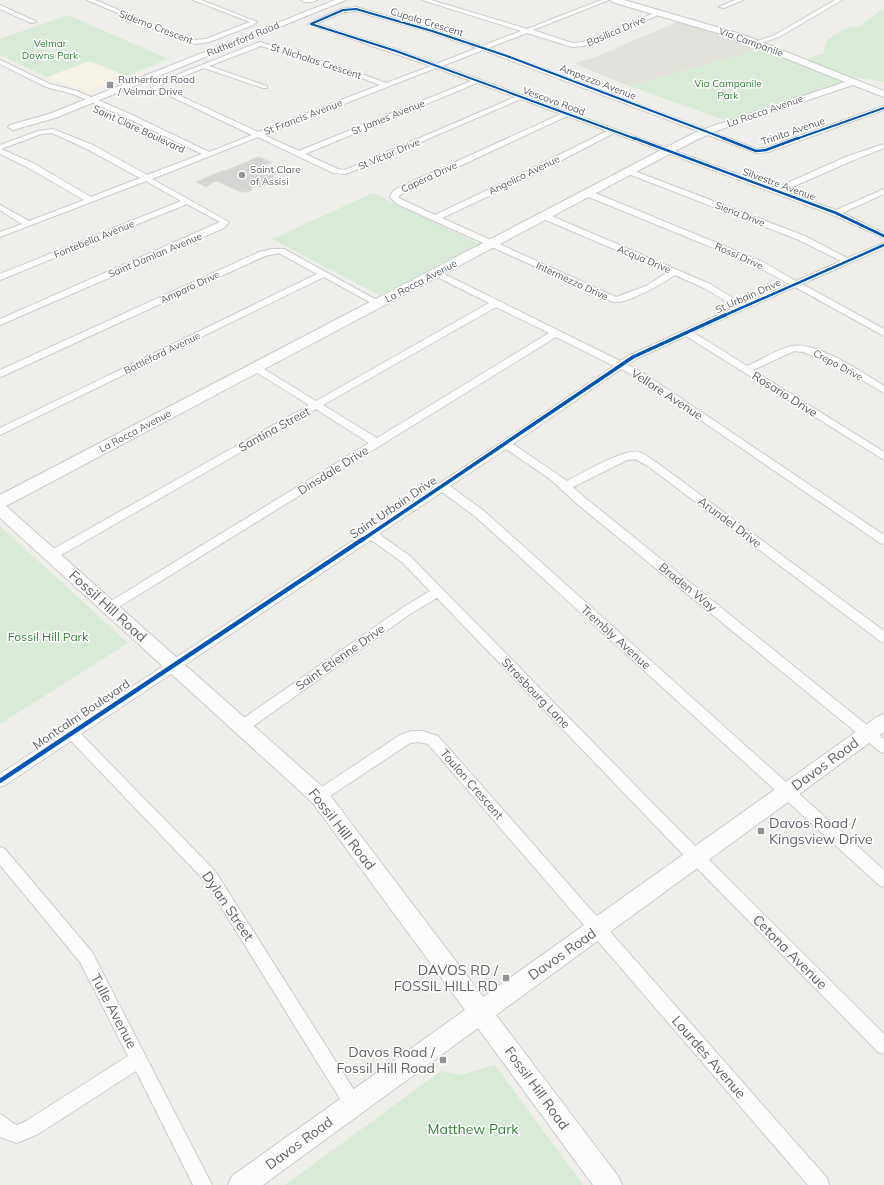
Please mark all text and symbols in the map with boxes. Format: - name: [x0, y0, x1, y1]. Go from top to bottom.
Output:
- street label: Cupola Crescent: [389, 5, 466, 39]
- street label: Siderno Crescent: [117, 7, 195, 47]
- street label: Basilica Drive: [585, 13, 647, 49]
- street label: Rutherford Road: [205, 19, 281, 59]
- street label: Via Campanile: [717, 24, 785, 60]
- park label: Velmar Downs Park: [22, 37, 79, 62]
- street label: St Nicholas Crescent: [269, 40, 364, 82]
- street label: Ampezzo Avenue: [558, 61, 638, 103]
- place label: Rutherford Road / Velmar Drive: [117, 73, 195, 98]
- park label: Via Campanile Park: [694, 77, 762, 102]
- marker: Rutherford Road / Velmar Drive: [105, 80, 115, 90]
- street label: Vescovo Road: [521, 84, 587, 118]
- street label: La Rocca Avenue: [725, 92, 805, 130]
- street label: St Francis Avenue: [262, 96, 344, 138]
- street label: St James Avenue: [349, 96, 427, 138]
- street label: Saint Clare Boulevard: [91, 102, 187, 156]
- street label: Trinita Avenue: [759, 114, 827, 148]
- street label: St Victor Drive: [356, 135, 422, 173]
- street label: Angelico Avenue: [486, 152, 562, 198]
- street label: Capera Drive: [399, 158, 459, 196]
- place label: Saint Clare of Assisi: [250, 163, 301, 188]
- street label: Silvestre Avenue: [741, 165, 817, 203]
- marker: Saint Clare of Assisi: [237, 170, 247, 180]
- street label: Siena Drive: [713, 198, 767, 230]
- street label: Fontebella Avenue: [52, 217, 136, 261]
- street label: Saint Damian Avenue: [106, 229, 204, 281]
- street label: Rossi Drive: [713, 240, 765, 272]
- street label: Acqua Drive: [615, 242, 673, 276]
- street label: La Rocca Avenue: [383, 257, 459, 305]
- street label: Intermezzo Drive: [534, 259, 610, 303]
- street label: Amparo Drive: [158, 268, 222, 306]
- street label: St Urbain Drive: [713, 276, 783, 316]
- street label: Battleford Avenue: [122, 329, 202, 377]
- street label: Crepo Drive: [811, 347, 865, 383]
- street label: Vellore Avenue: [628, 365, 706, 423]
- street label: Rosario Drive: [749, 368, 821, 420]
- street label: Santina Street: [236, 403, 312, 455]
- street label: La Rocca Avenue: [97, 407, 173, 455]
- street label: Dinsdale Drive: [295, 442, 371, 498]
- street label: Saint Urbain Drive: [347, 472, 439, 542]
- street label: Arundel Drive: [695, 493, 765, 551]
- street label: Braden Way: [656, 559, 720, 615]
- street label: Fossil Hill Road: [65, 566, 151, 646]
- street label: Trembly Avenue: [578, 602, 654, 672]
- street label: Saint Etienne Drive: [293, 621, 387, 693]
- park label: Fossil Hill Park: [8, 629, 89, 644]
- street label: Strasbourg Lane: [499, 655, 573, 731]
- street label: Montcalm Boulevard: [29, 676, 133, 752]
- street label: Davos Road: [788, 733, 862, 795]
- street label: Toulon Crescent: [437, 746, 507, 822]
- street label: Fossil Hill Road: [305, 785, 379, 873]
- place label: Davos Road / Kingsview Drive: [769, 814, 873, 848]
- marker: Davos Road / Kingsview Drive: [756, 826, 766, 836]
- street label: Dylan Street: [198, 868, 258, 944]
- street label: Cetona Avenue: [749, 911, 831, 993]
- street label: Davos Road: [524, 924, 600, 984]
- place label: DAVOS RD / FOSSIL HILL RD: [394, 961, 499, 995]
- street label: Tulle Avenue: [87, 970, 141, 1052]
- marker: DAVOS RD / FOSSIL HILL RD: [501, 973, 511, 983]
- street label: Lourdes Avenue: [668, 1012, 750, 1102]
- place label: Davos Road / Fossil Hill Road: [337, 1043, 436, 1077]
- street label: Fossil Hill Road: [501, 1043, 573, 1133]
- marker: Davos Road / Fossil Hill Road: [438, 1055, 448, 1065]
- street label: Davos Road: [262, 1112, 336, 1174]
- park label: Matthew Park: [427, 1120, 519, 1138]

